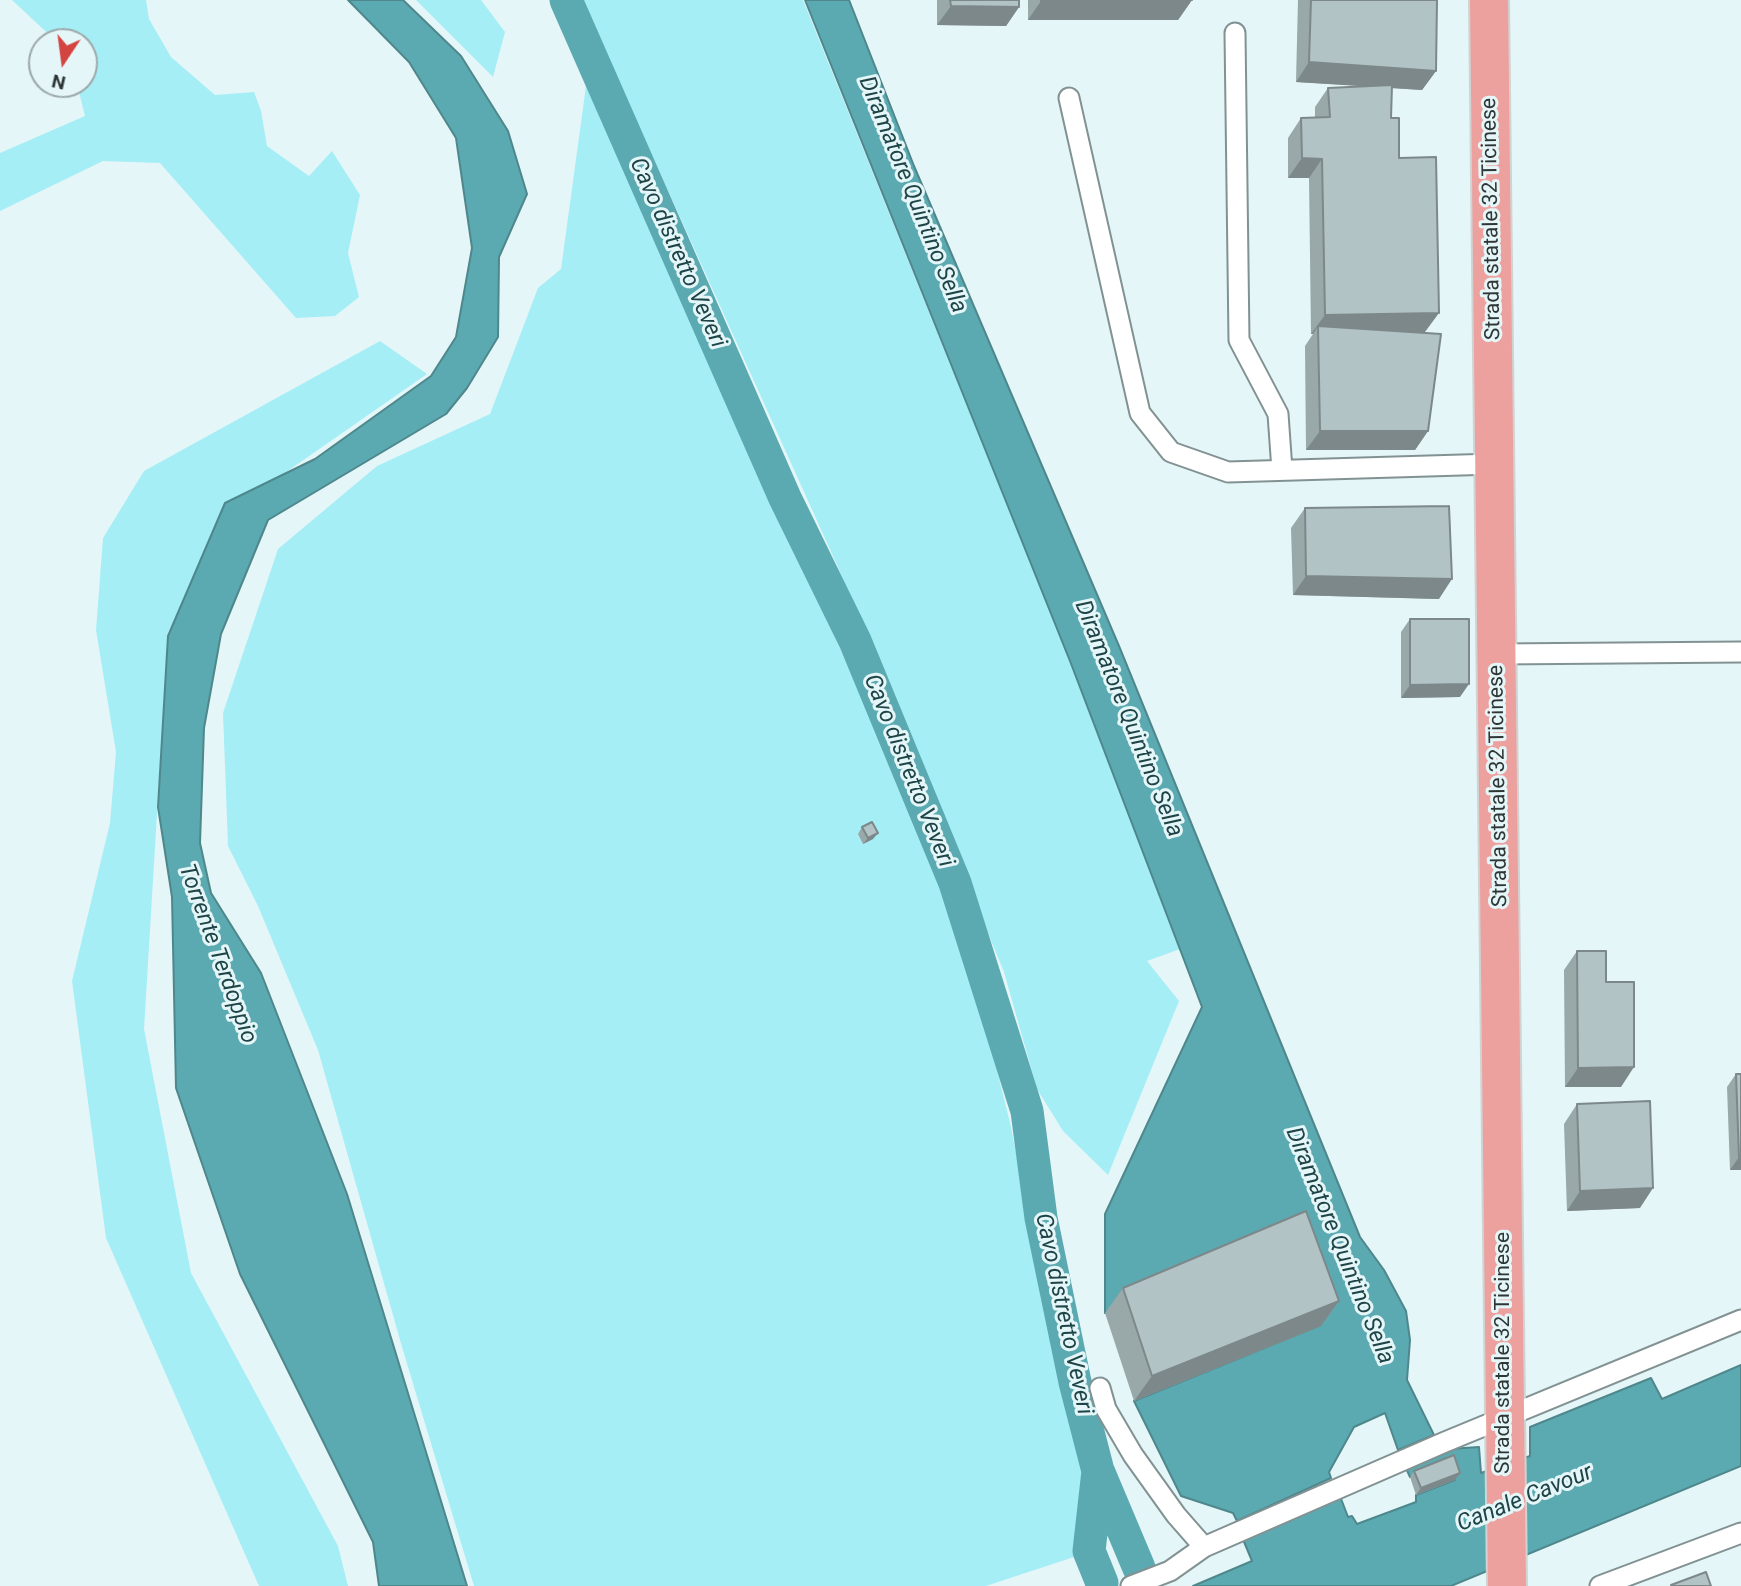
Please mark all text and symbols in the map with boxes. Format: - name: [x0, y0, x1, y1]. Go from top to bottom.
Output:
- north arrow: [28, 28, 98, 98]
- text: N: [49, 69, 68, 95]
- water label: Diramatore Quintino Sella: [852, 73, 972, 317]
- street label: Strada statale 32 Ticinese: [1477, 98, 1507, 340]
- water label: Cavo distretto Veveri: [623, 154, 731, 352]
- water label: Diramatore Quintino Sella: [1068, 597, 1188, 841]
- street label: Strada statale 32 Ticinese: [1484, 665, 1514, 907]
- water label: Cavo distretto Veveri: [857, 671, 959, 871]
- water label: Torrente Terdoppio: [172, 861, 262, 1047]
- water label: Diramatore Quintino Sella: [1279, 1124, 1399, 1368]
- water label: Cavo distretto Veveri: [1028, 1211, 1098, 1417]
- street label: Strada statale 32 Ticinese: [1491, 1232, 1517, 1474]
- water label: Canale Cavour: [1453, 1459, 1597, 1539]

